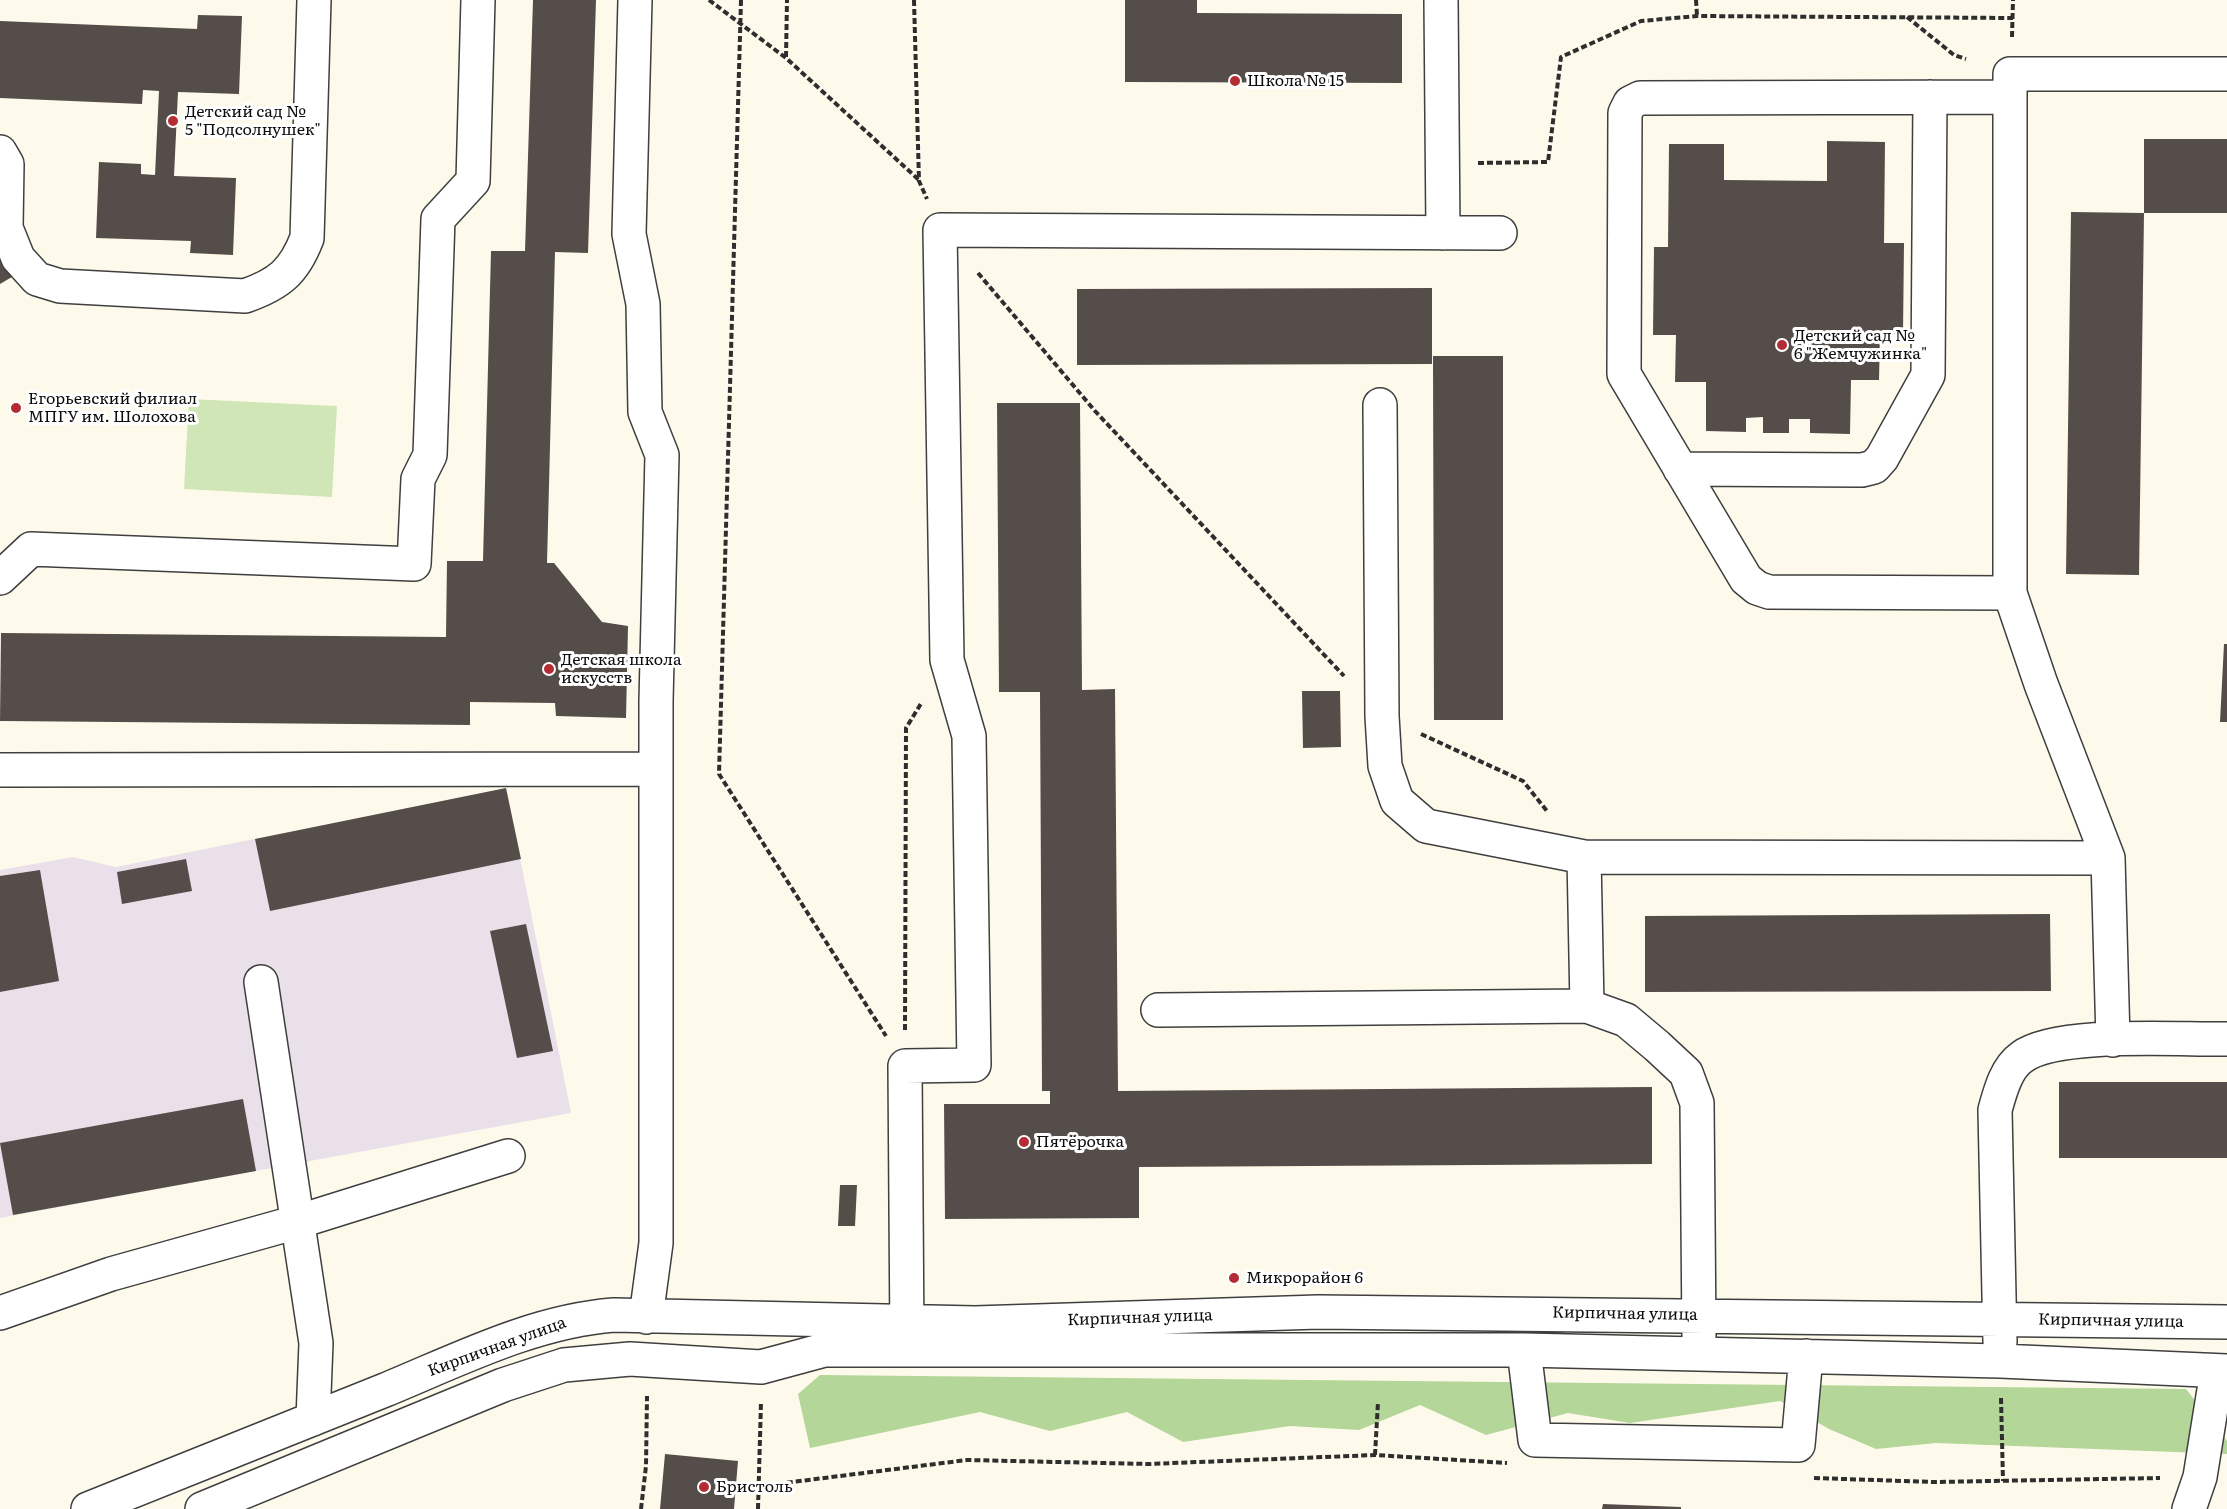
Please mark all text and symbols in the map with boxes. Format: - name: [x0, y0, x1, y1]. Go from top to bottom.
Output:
- place label: Школа № 15: [1247, 71, 1344, 91]
- marker: Школа № 15: [1228, 74, 1242, 88]
- place label: Детский сад № 5 "Подсолнушек": [185, 102, 321, 140]
- marker: Детский сад № 5 "Подсолнушек": [166, 114, 180, 128]
- place label: Детский сад № 6 "Жемчужинка": [1794, 326, 1927, 364]
- marker: Детский сад № 6 "Жемчужинка": [1775, 338, 1789, 352]
- place label: Егорьевский филиал МПГУ им. Шолохова: [28, 389, 197, 427]
- marker: Егорьевский филиал МПГУ им. Шолохова: [9, 401, 23, 415]
- place label: Детская школа искусств: [561, 650, 682, 688]
- marker: Детская школа искусств: [542, 662, 556, 676]
- place label: Пятёрочка: [1036, 1132, 1124, 1152]
- marker: Пятёрочка: [1017, 1135, 1031, 1149]
- place label: Микрорайон 6: [1246, 1268, 1363, 1288]
- marker: Микрорайон 6: [1227, 1271, 1241, 1285]
- street label: Кирпичная улица: [1552, 1303, 1698, 1325]
- street label: Кирпичная улица: [1067, 1306, 1213, 1330]
- street label: Кирпичная улица: [2038, 1310, 2184, 1332]
- street label: Кирпичная улица: [425, 1313, 569, 1381]
- place label: Бристоль: [716, 1477, 793, 1497]
- marker: Бристоль: [697, 1480, 711, 1494]

